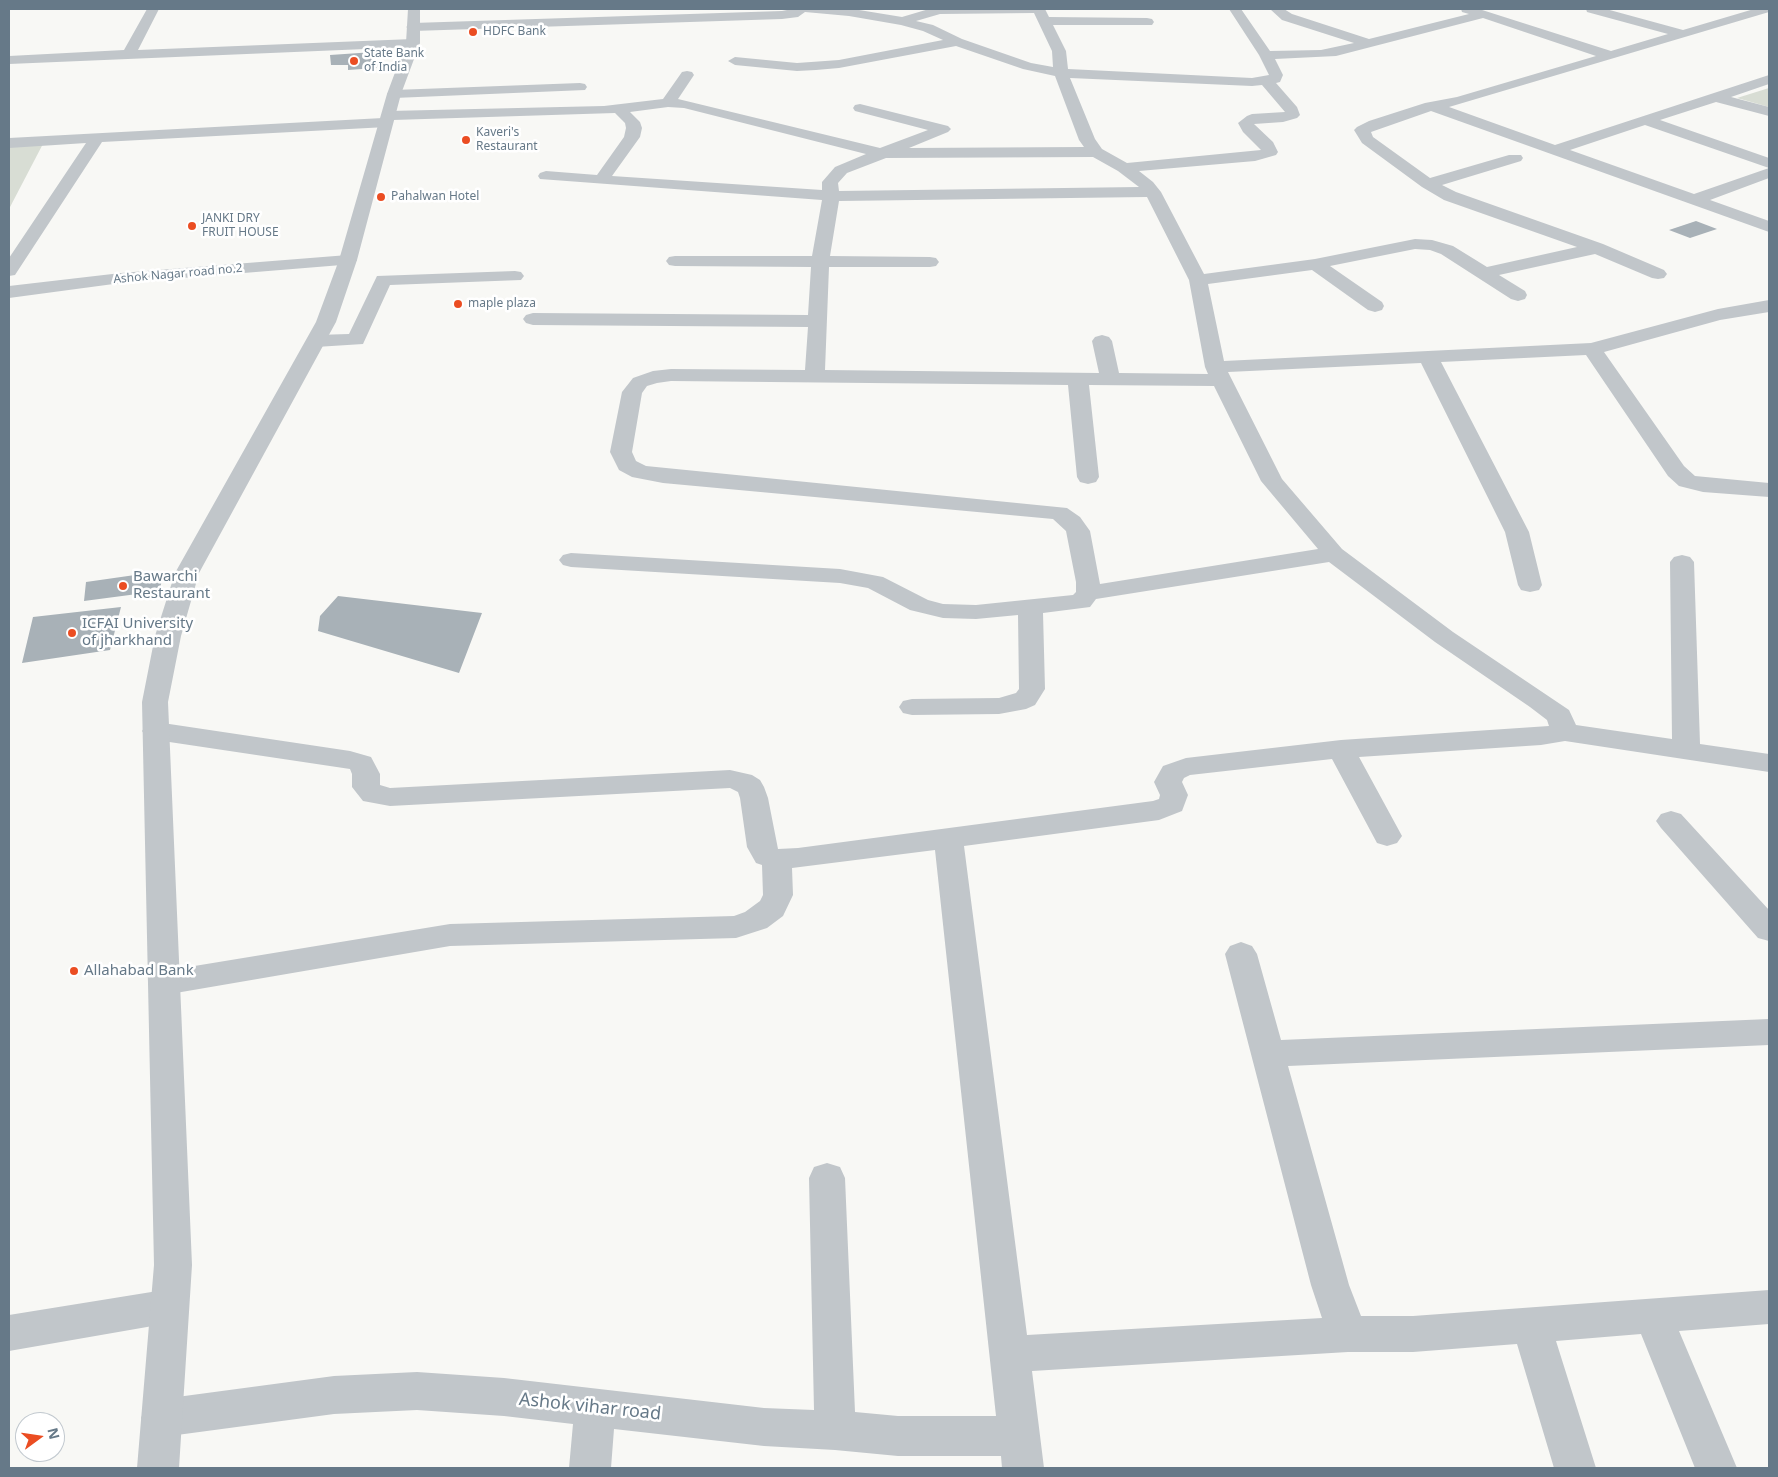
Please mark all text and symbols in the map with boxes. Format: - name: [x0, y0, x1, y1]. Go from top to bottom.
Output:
- place label: HDFC Bank: [483, 25, 546, 39]
- marker: HDFC Bank: [467, 26, 479, 38]
- place label: State Bank of India: [364, 47, 424, 75]
- marker: State Bank of India: [348, 55, 360, 67]
- place label: Kaveri's Restaurant: [476, 126, 538, 154]
- marker: Kaveri's Restaurant: [460, 134, 472, 146]
- place label: Pahalwan Hotel: [391, 190, 479, 204]
- marker: Pahalwan Hotel: [375, 191, 387, 203]
- place label: JANKI DRY FRUIT HOUSE: [202, 212, 279, 240]
- marker: JANKI DRY FRUIT HOUSE: [186, 220, 198, 232]
- street label: Ashok Nagar road no.2: [113, 261, 243, 287]
- place label: maple plaza: [468, 297, 536, 311]
- marker: maple plaza: [452, 298, 464, 310]
- place label: Bawarchi Restaurant: [133, 568, 210, 603]
- marker: Bawarchi Restaurant: [117, 580, 129, 592]
- place label: ICFAI University of jharkhand: [82, 615, 193, 650]
- marker: ICFAI University of jharkhand: [66, 627, 78, 639]
- place label: Allahabad Bank: [84, 962, 194, 980]
- marker: Allahabad Bank: [68, 965, 80, 977]
- street label: Ashok vihar road: [518, 1389, 662, 1425]
- north arrow: [15, 1412, 65, 1462]
- text: N: [43, 1426, 65, 1441]

